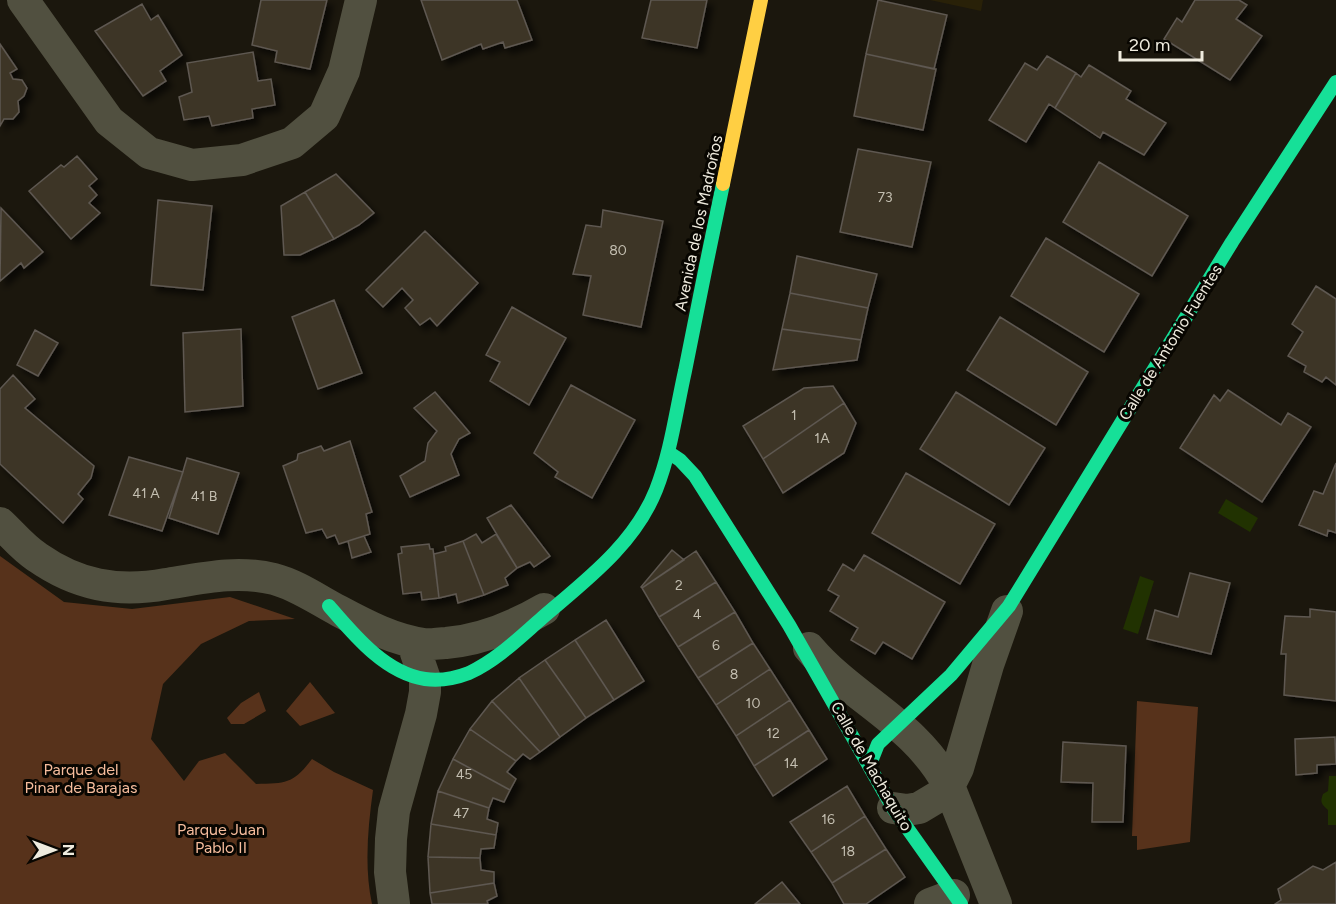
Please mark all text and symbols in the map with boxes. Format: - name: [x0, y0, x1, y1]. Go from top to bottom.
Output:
- scale bar: [1120, 24, 1202, 62]
- text: 20 m: [1129, 34, 1170, 56]
- street label: Avenida de los Madroños: [671, 133, 726, 313]
- house number: 73: [877, 189, 893, 206]
- house number: 80: [609, 242, 627, 259]
- street label: Calle de Antonio Fuentes: [1115, 261, 1226, 424]
- house number: 1: [791, 407, 797, 424]
- house number: 1A: [814, 430, 830, 447]
- house number: 41 A: [132, 485, 160, 502]
- house number: 41 B: [191, 488, 217, 505]
- house number: 2: [675, 577, 683, 594]
- house number: 4: [693, 606, 702, 623]
- house number: 6: [712, 637, 720, 654]
- house number: 8: [730, 666, 738, 683]
- house number: 10: [746, 695, 760, 712]
- street label: Calle de Machaquito: [827, 698, 916, 834]
- house number: 12: [766, 725, 780, 742]
- house number: 14: [784, 755, 799, 772]
- park label: Parque del Pinar de Barajas: [25, 760, 137, 797]
- house number: 45: [456, 766, 472, 783]
- house number: 47: [453, 805, 470, 822]
- house number: 16: [821, 811, 835, 828]
- north arrow: [24, 820, 84, 880]
- park label: Parque Juan Pablo II: [177, 820, 265, 857]
- house number: 18: [841, 843, 855, 860]
- text: N: [59, 844, 78, 856]

